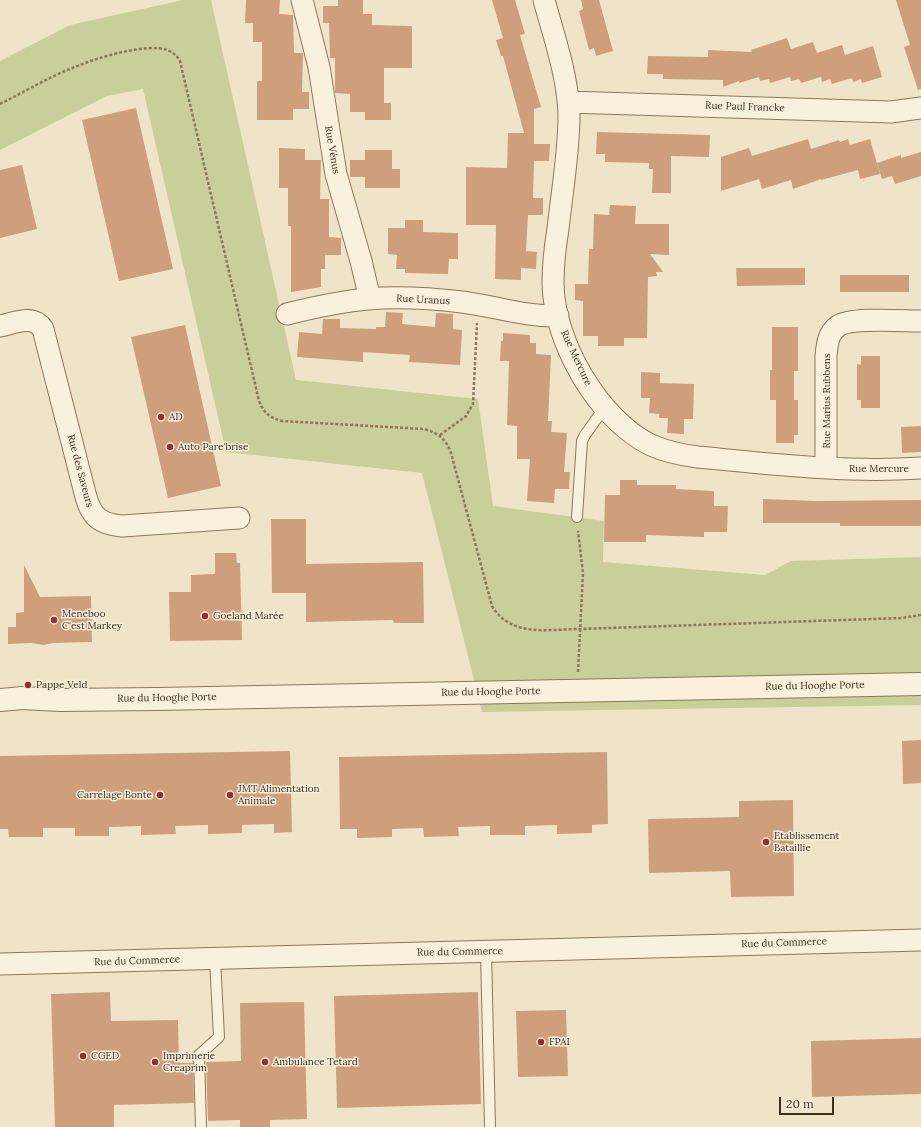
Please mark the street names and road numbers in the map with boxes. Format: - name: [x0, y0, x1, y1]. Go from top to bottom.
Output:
- street label: Rue Paul Francke: [705, 100, 785, 114]
- street label: Rue Vénus: [322, 125, 342, 175]
- street label: Rue Uranus: [396, 293, 450, 307]
- street label: Rue Mercure: [558, 328, 594, 388]
- street label: Rue Marius Rubbens: [821, 353, 833, 449]
- street label: Rue des Saveurs: [64, 433, 96, 509]
- street label: Rue Mercure: [849, 463, 909, 475]
- street label: Rue du Hooghe Porte: [765, 679, 865, 693]
- street label: Rue du Hooghe Porte: [441, 685, 541, 699]
- street label: Rue du Hooghe Porte: [117, 691, 217, 705]
- street label: Rue du Commerce: [741, 936, 827, 950]
- street label: Rue du Commerce: [417, 945, 503, 959]
- street label: Rue du Commerce: [94, 954, 180, 968]

